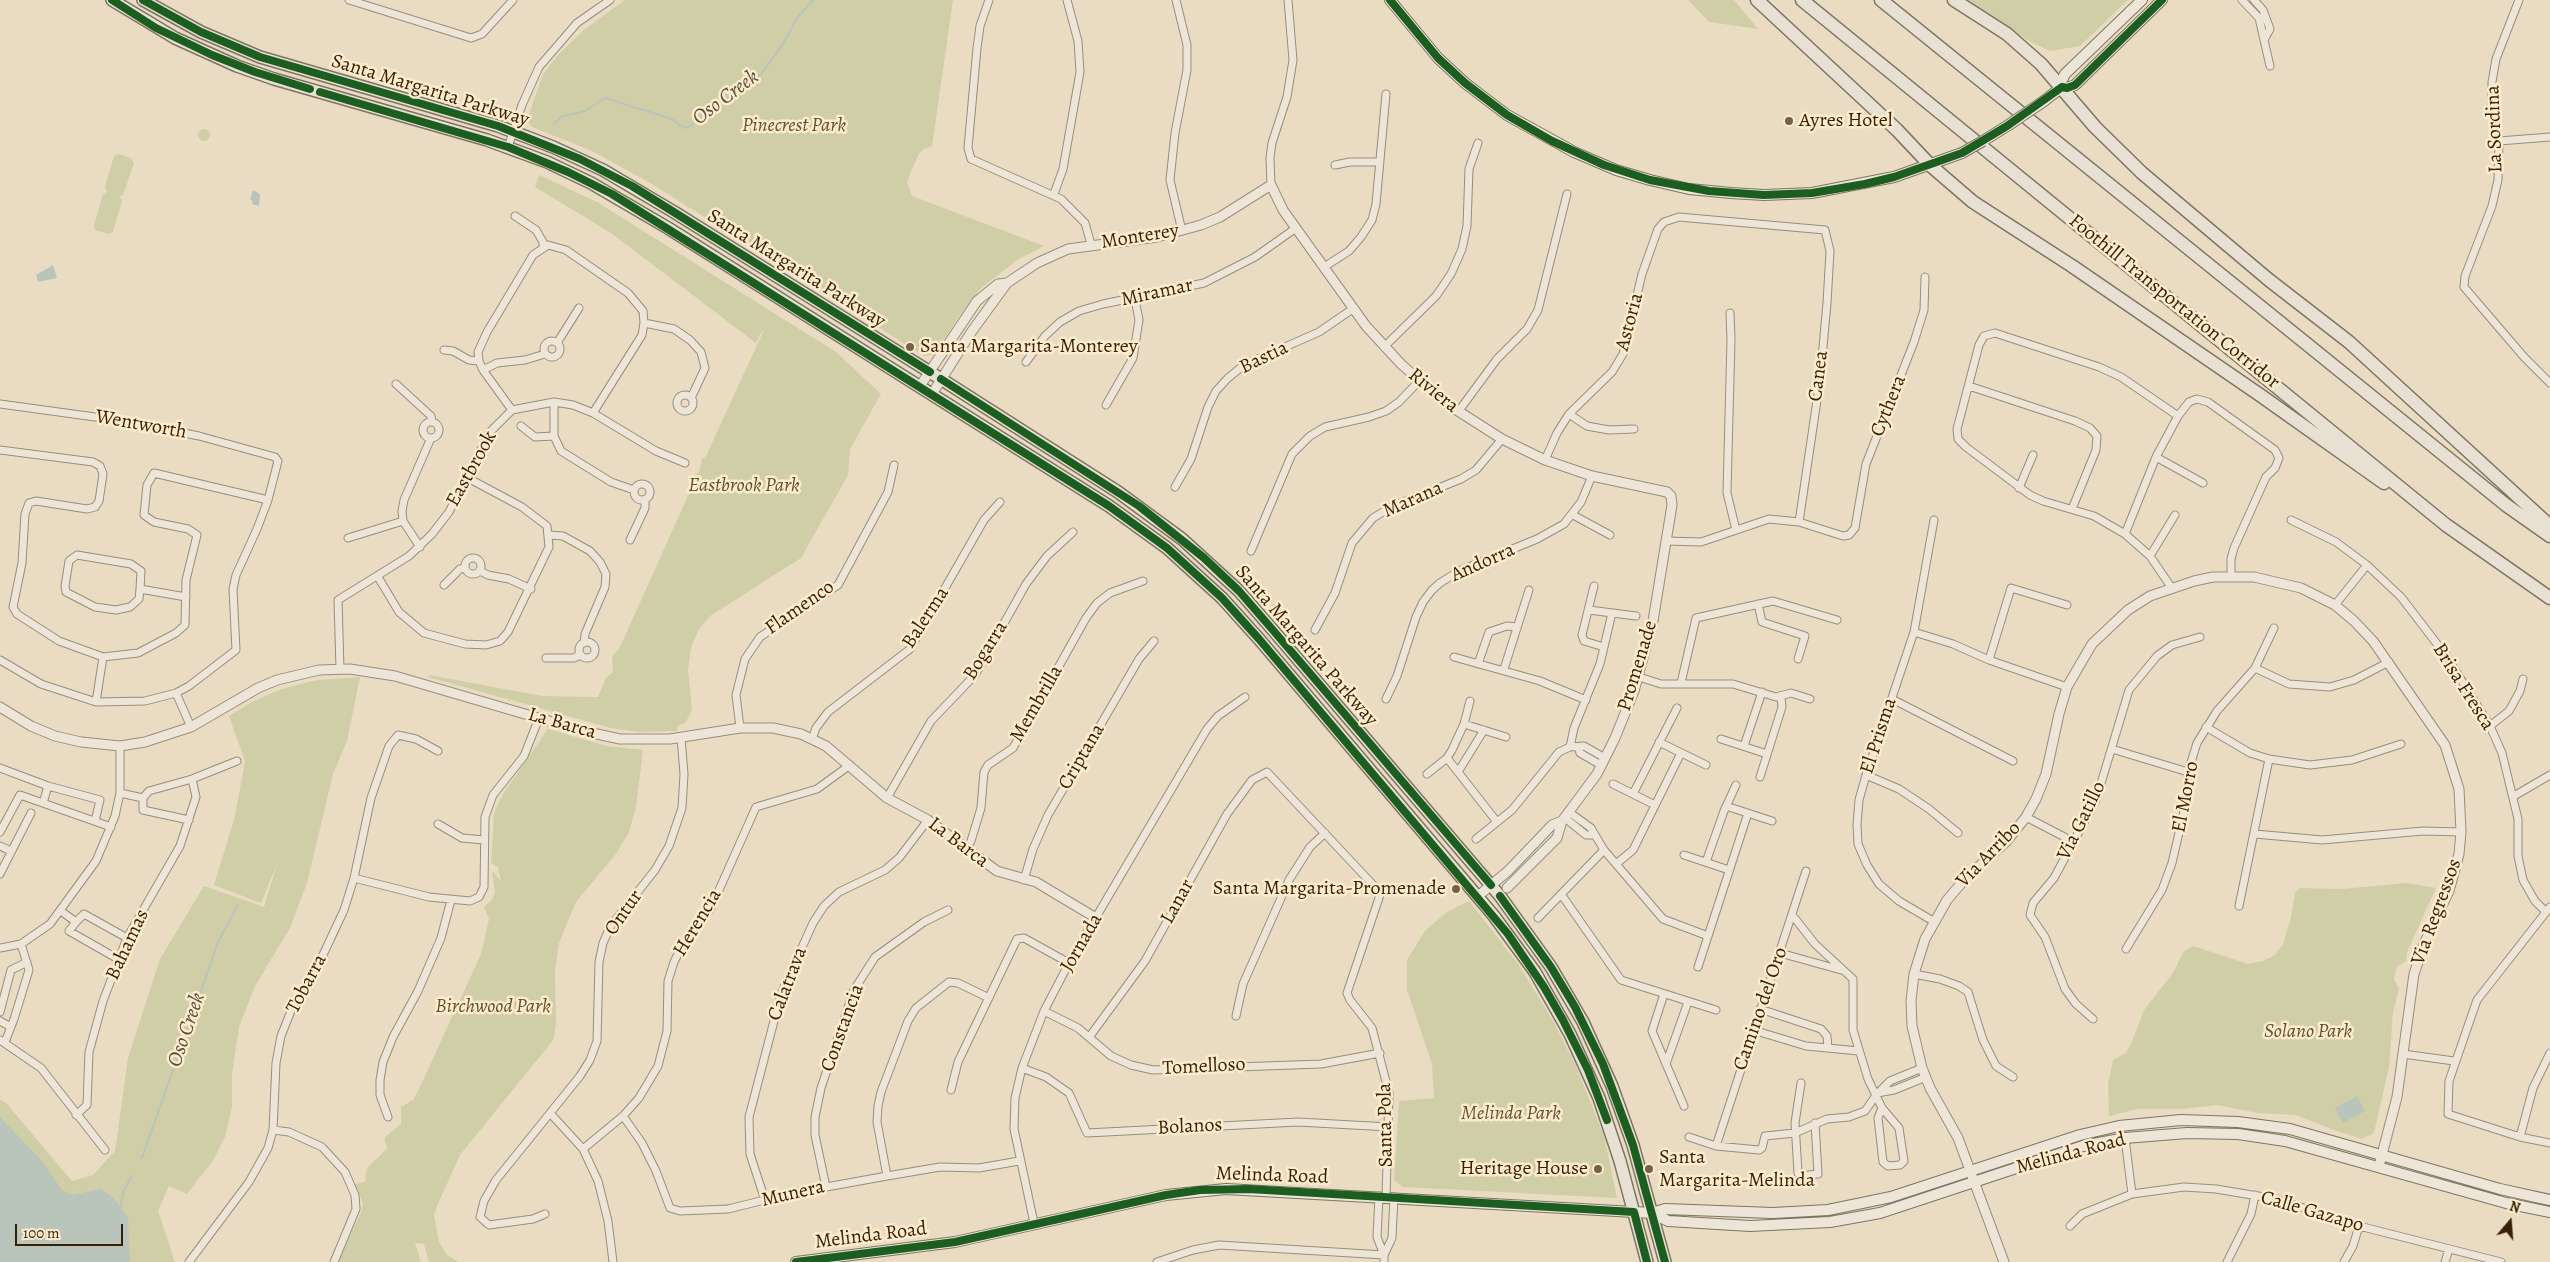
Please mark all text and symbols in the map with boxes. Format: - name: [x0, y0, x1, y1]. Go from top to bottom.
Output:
- street label: Santa Margarita Parkway: [328, 49, 532, 133]
- water label: Oso Creek: [688, 65, 764, 131]
- street label: La Sordina: [2481, 85, 2509, 173]
- place label: Ayres Hotel: [1799, 109, 1893, 133]
- park label: Pinecrest Park: [742, 114, 846, 138]
- marker: Ayres Hotel: [1783, 115, 1795, 127]
- street label: Santa Margarita Parkway: [702, 204, 890, 334]
- street label: Foothill Transportation Corridor: [2064, 209, 2284, 395]
- street label: Monterey: [1099, 219, 1181, 255]
- street label: Miramar: [1119, 274, 1195, 312]
- street label: Astoria: [1611, 290, 1649, 354]
- place label: Santa Margarita-Monterey: [920, 335, 1138, 359]
- street label: Bastia: [1236, 336, 1292, 380]
- marker: Santa Margarita-Monterey: [904, 341, 916, 353]
- street label: Canea: [1804, 349, 1834, 403]
- street label: Riviera: [1403, 363, 1463, 419]
- street label: Cythera: [1866, 372, 1912, 440]
- street label: Wentworth: [93, 405, 189, 445]
- street label: Eastbrook: [441, 427, 503, 511]
- park label: Eastbrook Park: [688, 474, 800, 498]
- street label: Marana: [1379, 476, 1447, 524]
- street label: Andorra: [1447, 538, 1519, 588]
- street label: Santa Margarita Parkway: [1230, 561, 1382, 731]
- street label: Flamenco: [761, 575, 839, 641]
- street label: Balerma: [897, 583, 955, 653]
- street label: Bogarra: [959, 617, 1013, 685]
- street label: Promenade: [1613, 618, 1663, 714]
- street label: Brisa Fresca: [2427, 639, 2499, 735]
- street label: Membrilla: [1005, 661, 1069, 747]
- street label: El Prisma: [1855, 695, 1903, 777]
- street label: La Barca: [525, 703, 599, 745]
- street label: Criptana: [1054, 720, 1110, 794]
- street label: El Morro: [2167, 759, 2205, 835]
- street label: Via Gatillo: [2053, 778, 2111, 864]
- street label: La Barca: [923, 812, 993, 874]
- street label: Via Arribo: [1952, 817, 2026, 893]
- street label: Via Regressos: [2407, 856, 2467, 968]
- street label: Lanar: [1156, 875, 1200, 929]
- place label: Santa Margarita-Promenade: [1213, 877, 1446, 901]
- marker: Santa Margarita-Promenade: [1450, 883, 1462, 895]
- street label: Herencia: [669, 885, 727, 961]
- street label: Ontur: [600, 886, 648, 940]
- street label: Bahamas: [101, 906, 155, 984]
- street label: Jornada: [1056, 909, 1108, 977]
- street label: Calatrava: [763, 944, 813, 1024]
- street label: Camino del Oro: [1729, 944, 1793, 1074]
- street label: Tobarra: [281, 950, 333, 1018]
- street label: Constancia: [816, 981, 870, 1075]
- water label: Oso Creek: [163, 990, 211, 1070]
- park label: Birchwood Park: [435, 995, 551, 1019]
- park label: Solano Park: [2264, 1020, 2352, 1044]
- street label: Tomelloso: [1162, 1053, 1246, 1081]
- street label: Santa Pola: [1373, 1082, 1399, 1168]
- park label: Melinda Park: [1461, 1102, 1561, 1126]
- street label: Bolanos: [1157, 1113, 1223, 1141]
- street label: Melinda Road: [2013, 1128, 2129, 1180]
- place label: Santa Margarita-Melinda: [1659, 1146, 1815, 1193]
- place label: Heritage House: [1460, 1157, 1588, 1181]
- street label: Melinda Road: [1215, 1162, 1329, 1190]
- marker: Heritage House: [1592, 1163, 1604, 1175]
- marker: Santa Margarita-Melinda: [1643, 1163, 1655, 1175]
- street label: Munera: [759, 1175, 827, 1213]
- street label: Calle Gazapo: [2258, 1186, 2366, 1238]
- north arrow: [2485, 1197, 2535, 1247]
- text: N: [2507, 1197, 2523, 1218]
- scale bar: [18, 1214, 125, 1246]
- street label: Melinda Road: [814, 1217, 928, 1255]
- text: 100 m: [23, 1223, 60, 1243]

